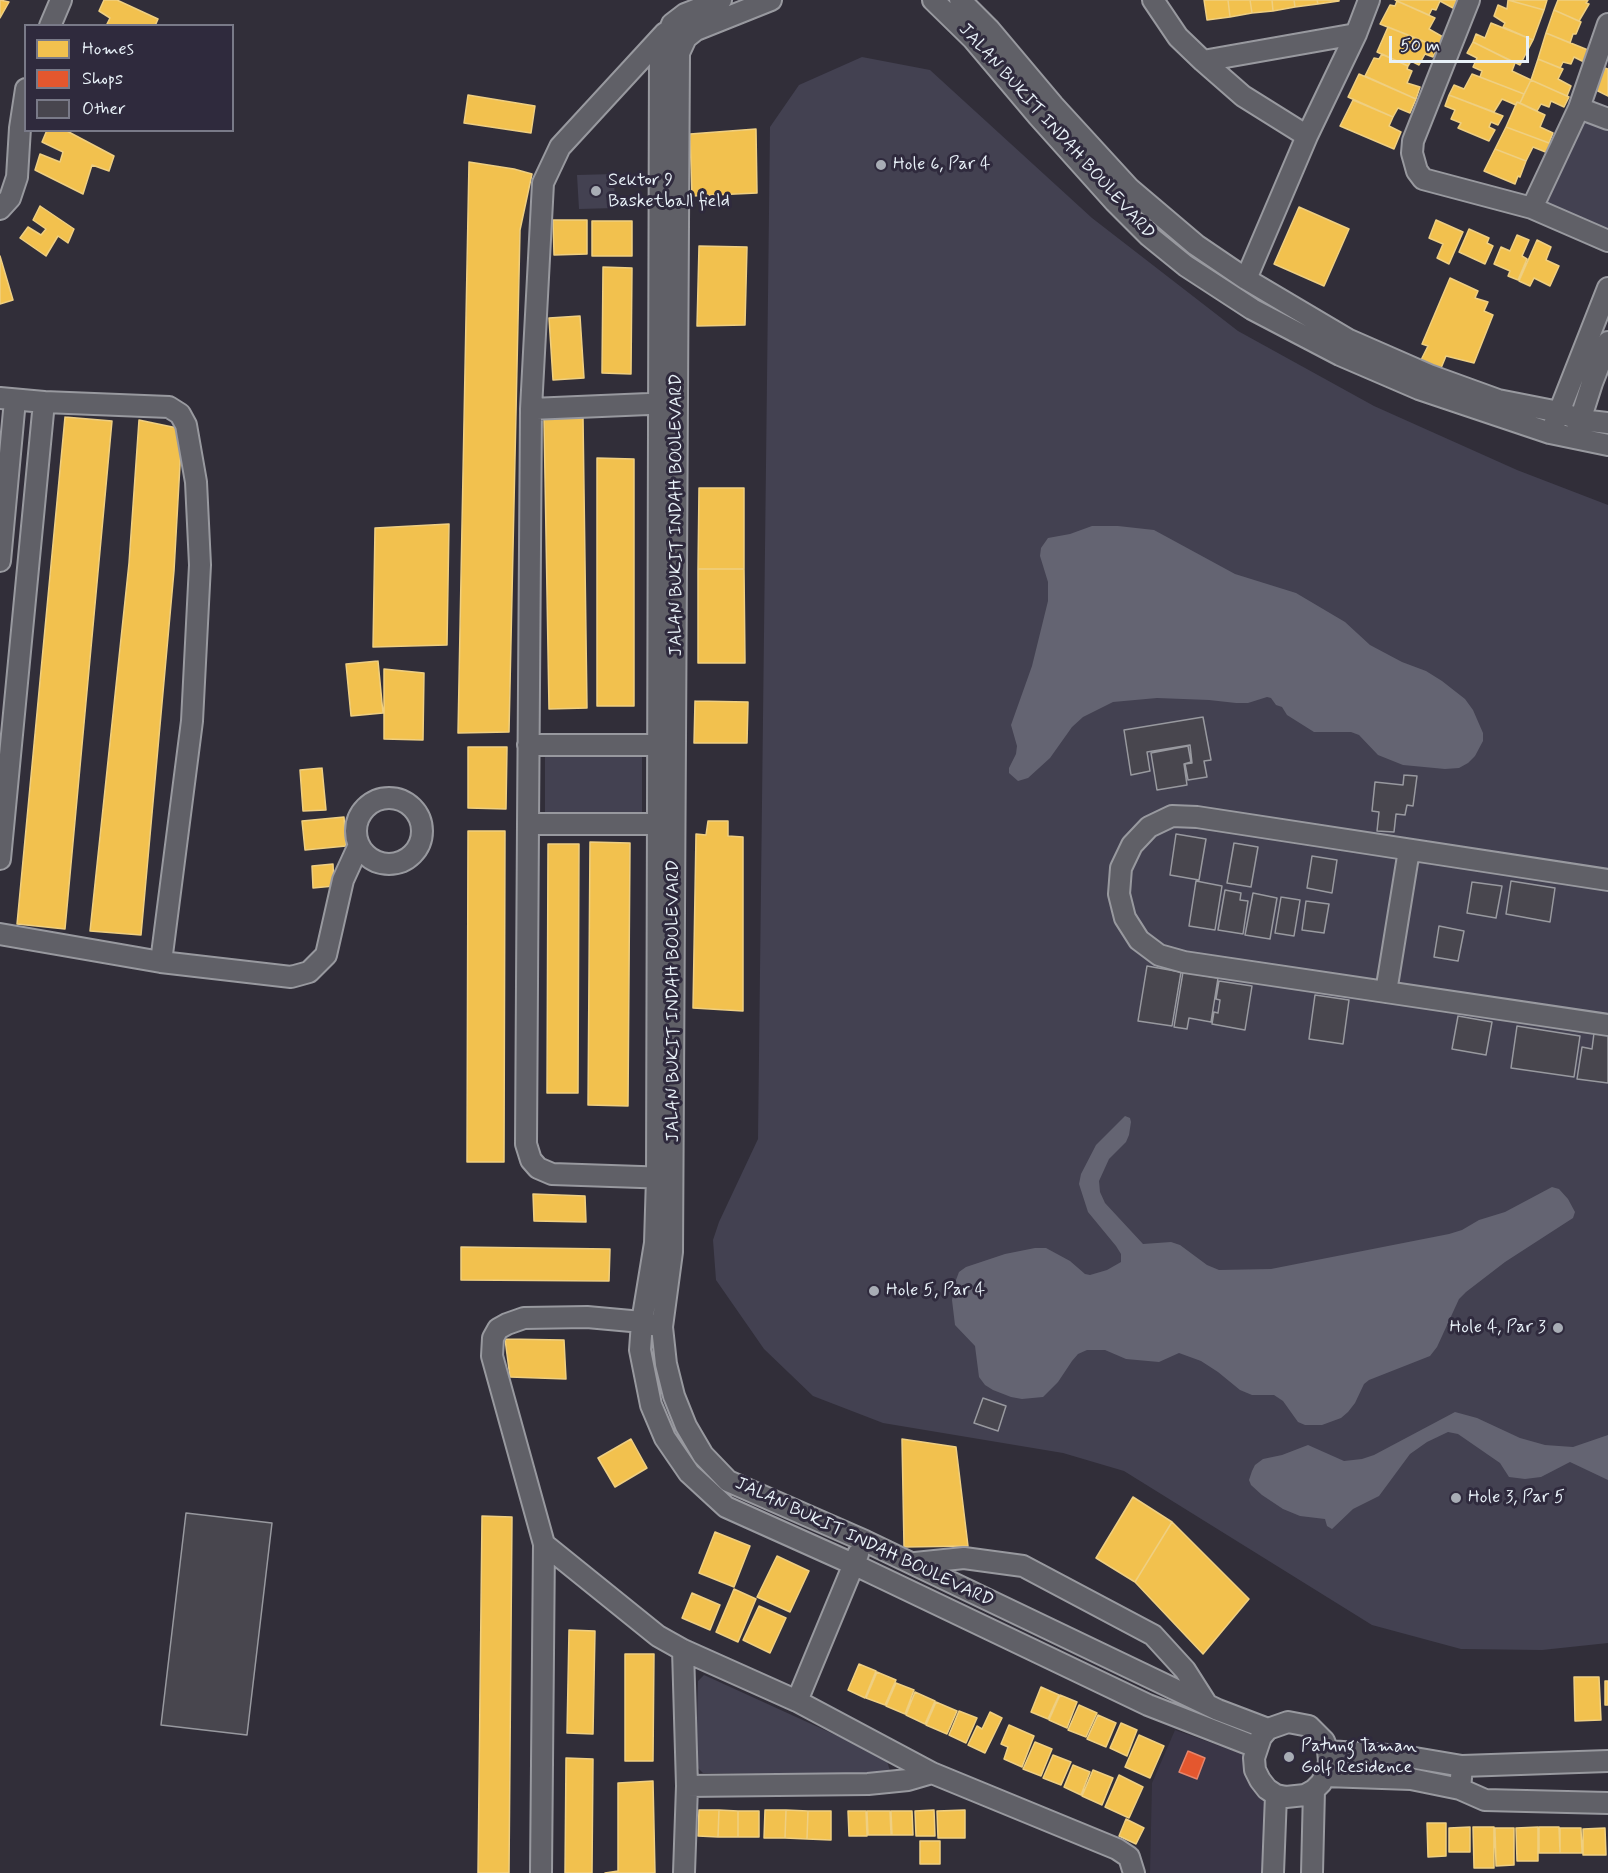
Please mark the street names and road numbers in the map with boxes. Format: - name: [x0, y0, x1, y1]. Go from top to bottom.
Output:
- street label: JALAN BUKIT INDAH BOULEVARD: [953, 20, 1159, 244]
- street label: JALAN BUKIT INDAH BOULEVARD: [666, 373, 688, 657]
- street label: JALAN BUKIT INDAH BOULEVARD: [663, 859, 685, 1143]
- street label: JALAN BUKIT INDAH BOULEVARD: [731, 1473, 997, 1613]

